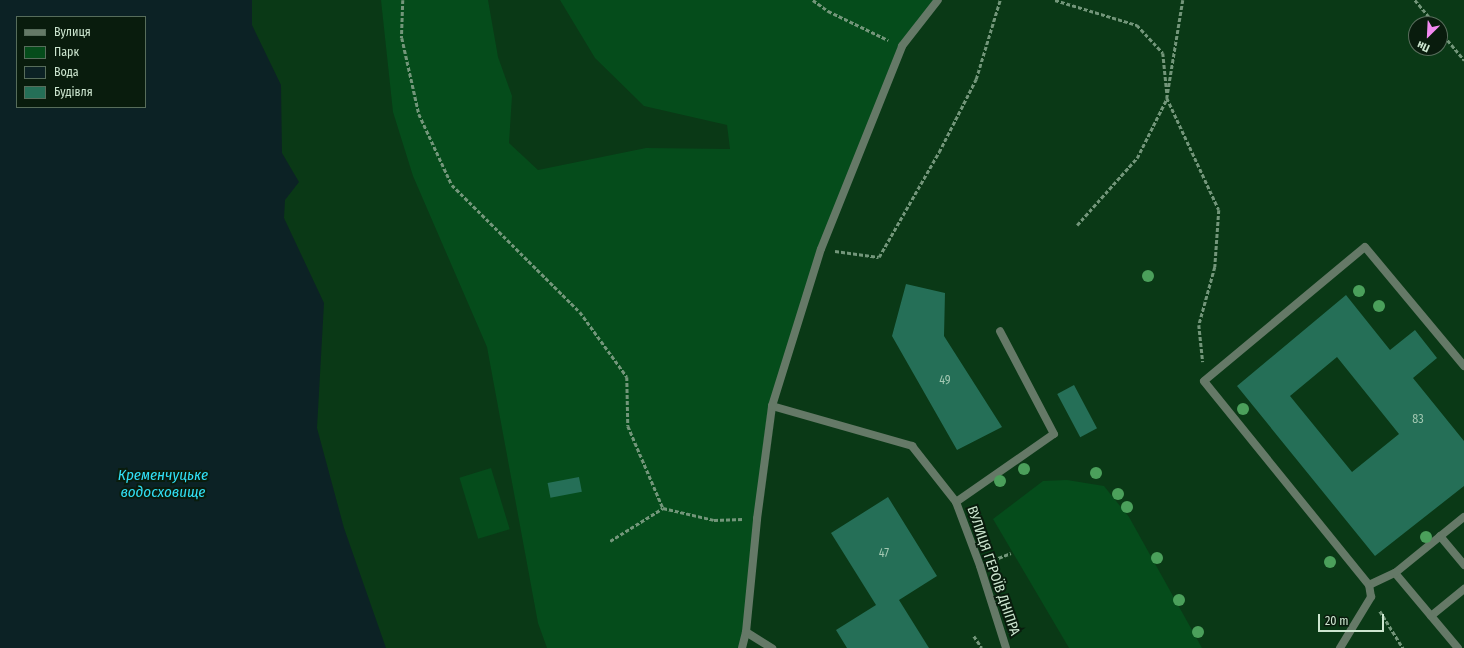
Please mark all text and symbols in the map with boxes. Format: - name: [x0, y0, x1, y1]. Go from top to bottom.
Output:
- legend: [16, 16, 146, 108]
- north arrow: [1408, 16, 1448, 56]
- text: Вулиця: [54, 25, 91, 39]
- text: Пн: [1415, 38, 1432, 55]
- text: Парк: [54, 45, 79, 59]
- text: Вода: [54, 65, 79, 79]
- text: Будівля: [54, 85, 93, 99]
- house number: 49: [939, 374, 951, 388]
- house number: 83: [1412, 413, 1424, 427]
- water label: Кременчуцьке водосховище: [118, 466, 208, 501]
- street label: ВУЛИЦЯ ГЕРОЇВ ДНІПРА: [963, 504, 1023, 638]
- house number: 47: [879, 547, 889, 561]
- scale bar: [1320, 606, 1386, 632]
- text: 20 m: [1325, 614, 1349, 628]

